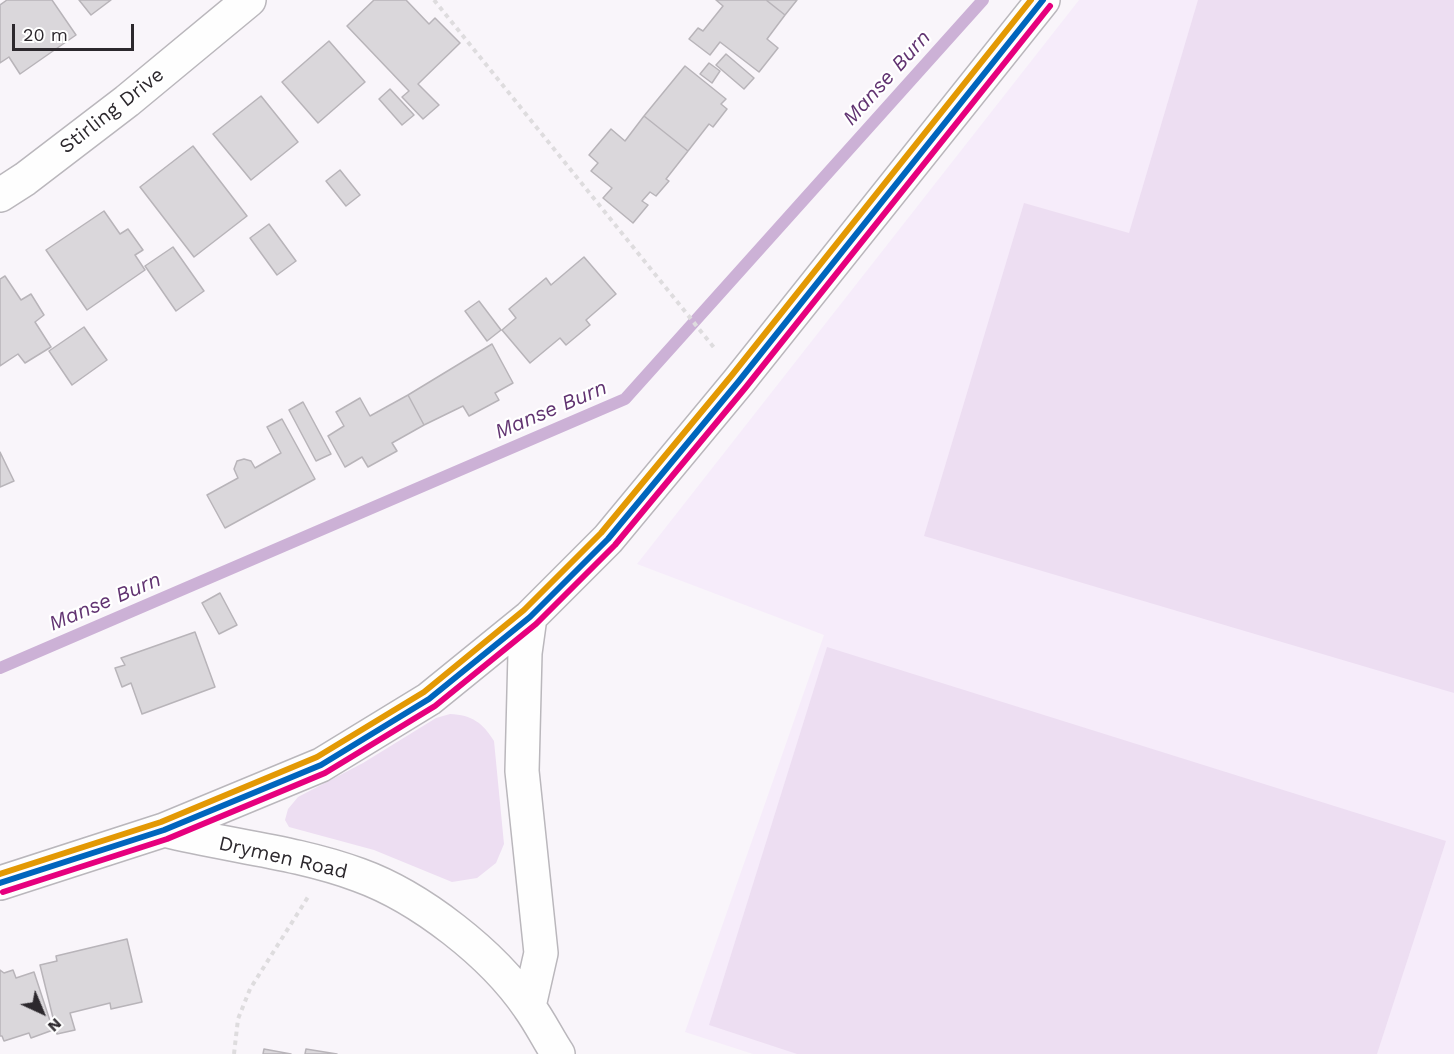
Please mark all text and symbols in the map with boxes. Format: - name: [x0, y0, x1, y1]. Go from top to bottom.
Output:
- scale bar: [15, 12, 136, 50]
- text: 20 m: [23, 24, 68, 45]
- water label: Manse Burn: [838, 25, 936, 131]
- street label: Stirling Drive: [55, 63, 169, 159]
- water label: Manse Burn: [491, 375, 611, 445]
- water label: Manse Burn: [45, 567, 165, 637]
- street label: Drymen Road: [216, 832, 350, 884]
- north arrow: [12, 982, 72, 1042]
- text: N: [44, 1014, 66, 1036]

